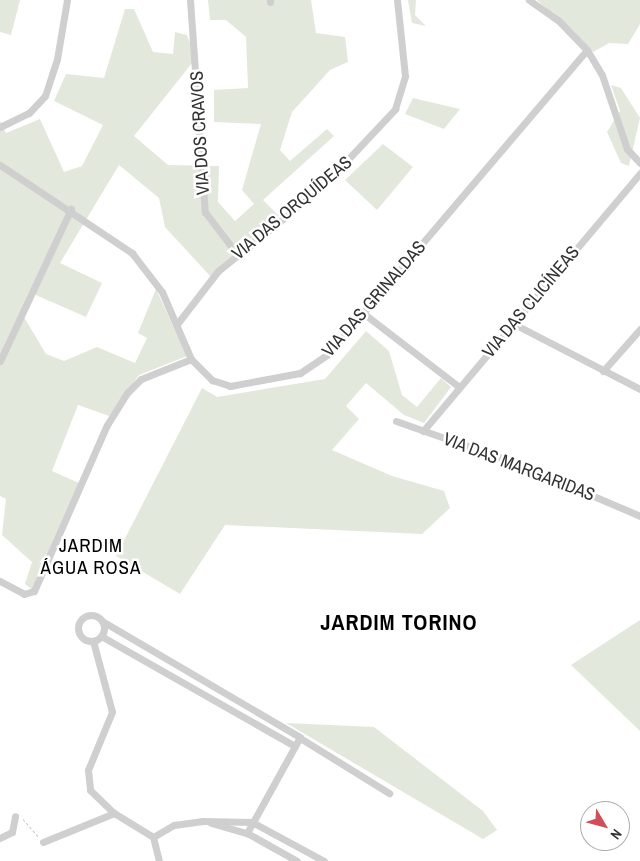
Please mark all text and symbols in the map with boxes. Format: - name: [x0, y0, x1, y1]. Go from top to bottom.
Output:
- street label: VIA DOS CRAVOS: [186, 70, 214, 196]
- street label: VIA DAS ORQUÍDEAS: [227, 151, 357, 265]
- street label: VIA DAS GRINALDAS: [317, 236, 431, 362]
- street label: VIA DAS CLICÍNEAS: [478, 241, 584, 363]
- street label: VIA DAS MARGARIDAS: [440, 428, 598, 506]
- district label: JARDIM ÁGUA ROSA: [39, 535, 143, 579]
- district label: JARDIM TORINO: [319, 610, 479, 636]
- north arrow: [580, 801, 630, 851]
- text: N: [607, 826, 626, 843]

